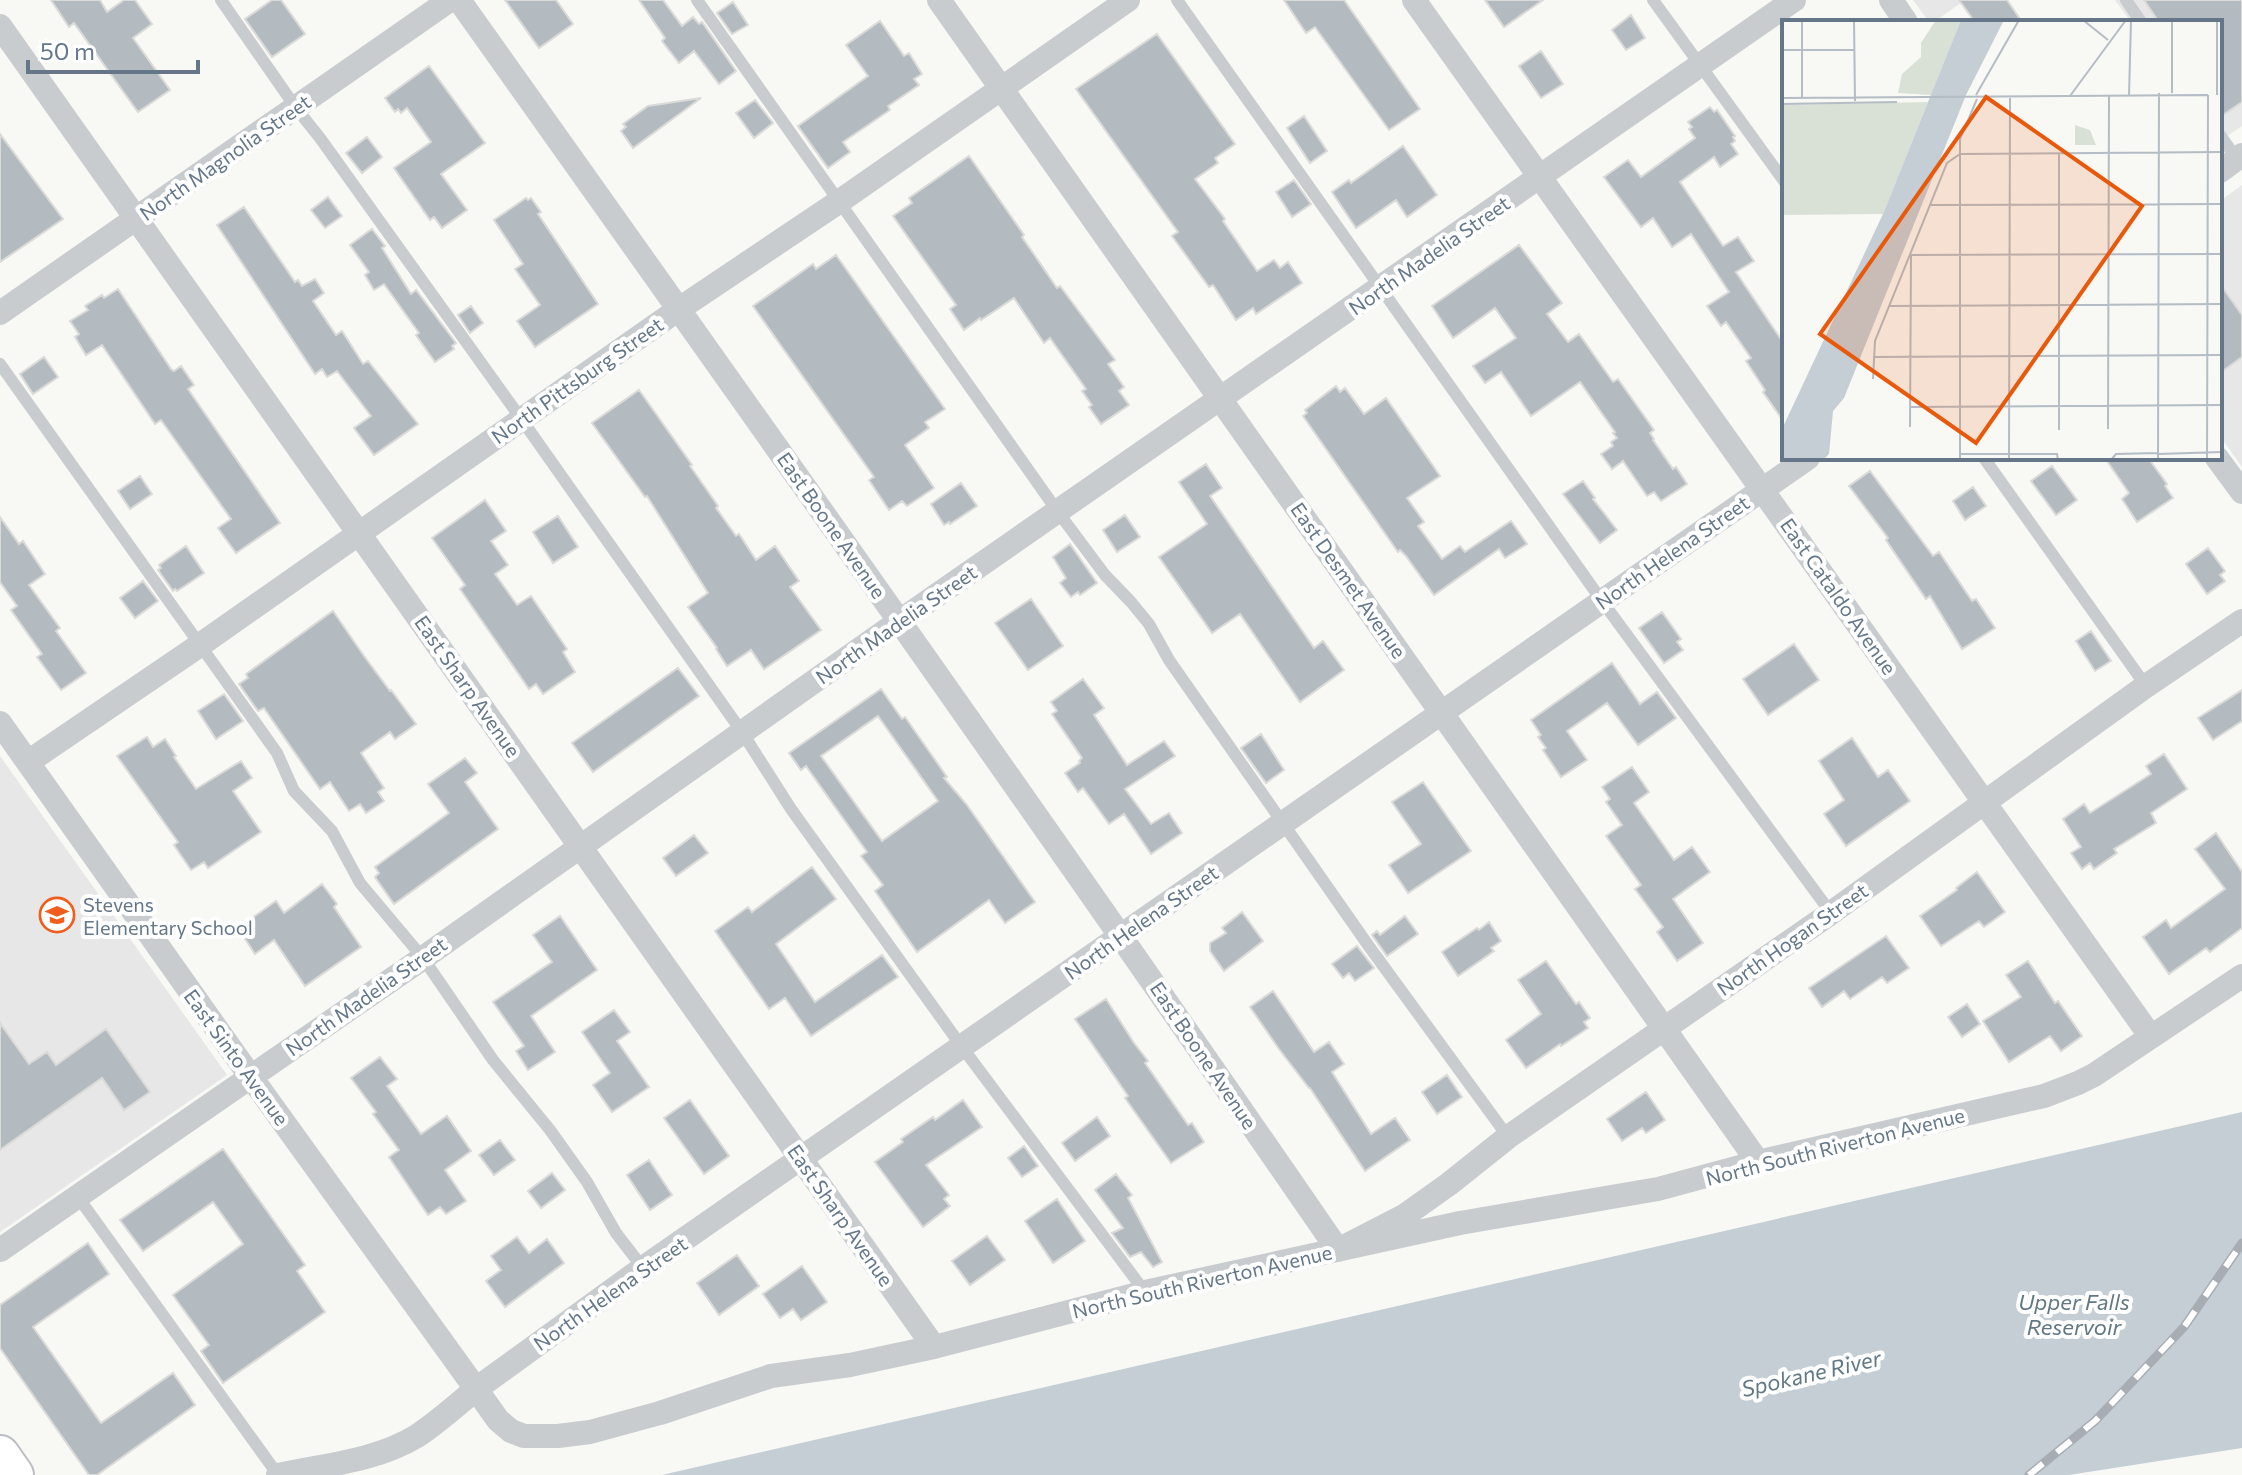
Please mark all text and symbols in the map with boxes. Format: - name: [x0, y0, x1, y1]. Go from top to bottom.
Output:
- inset map: [1782, 20, 2222, 460]
- scale bar: [28, 24, 198, 74]
- text: 50 m: [40, 36, 95, 65]
- street label: North Magnolia Street: [135, 89, 315, 225]
- street label: North Madelia Street: [1344, 190, 1514, 320]
- street label: North Pittsburg Street: [487, 312, 667, 448]
- street label: East Boone Avenue: [773, 447, 891, 603]
- street label: North Helena Street: [1591, 490, 1753, 614]
- street label: East Desmet Avenue: [1286, 498, 1412, 662]
- street label: East Cataldo Avenue: [1776, 513, 1902, 679]
- street label: North Madelia Street: [811, 559, 981, 689]
- street label: East Sharp Avenue: [410, 611, 526, 761]
- street label: North Helena Street: [1060, 860, 1222, 984]
- street label: North Hogan Street: [1712, 878, 1872, 1000]
- place label: Stevens Elementary School: [83, 892, 253, 939]
- school or university icon: Stevens Elementary School: [38, 896, 76, 934]
- street label: North Madelia Street: [281, 931, 451, 1061]
- street label: East Boone Avenue: [1146, 977, 1262, 1133]
- street label: East Sinto Avenue: [180, 984, 294, 1130]
- street label: North South Riverton Avenue: [1703, 1102, 1967, 1190]
- street label: East Sharp Avenue: [783, 1140, 899, 1290]
- street label: North Helena Street: [529, 1231, 691, 1355]
- street label: North South Riverton Avenue: [1070, 1239, 1334, 1323]
- water label: Upper Falls Reservoir: [2018, 1288, 2130, 1340]
- water label: Spokane River: [1738, 1344, 1885, 1402]

